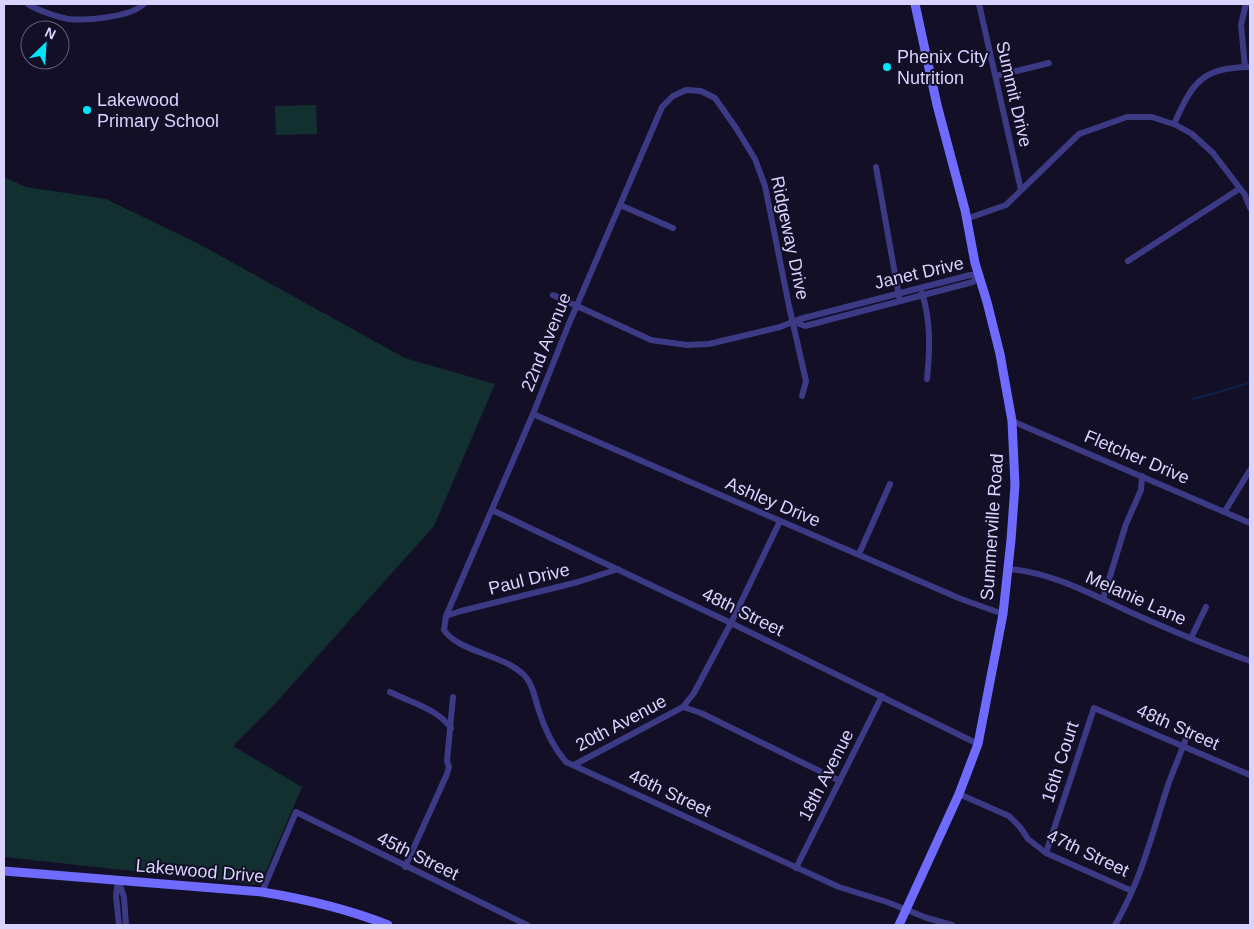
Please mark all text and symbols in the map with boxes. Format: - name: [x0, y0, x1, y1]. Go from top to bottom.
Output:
- north arrow: [20, 20, 70, 70]
- text: N: [43, 24, 58, 43]
- street label: Summit Drive: [992, 39, 1036, 149]
- place label: Phenix City Nutrition: [897, 47, 988, 88]
- marker: Phenix City Nutrition: [881, 61, 893, 73]
- place label: Lakewood Primary School: [97, 90, 219, 131]
- marker: Lakewood Primary School: [81, 104, 93, 116]
- street label: Ridgeway Drive: [767, 174, 813, 302]
- street label: Janet Drive: [872, 253, 966, 293]
- street label: 22nd Avenue: [517, 290, 575, 394]
- street label: Fletcher Drive: [1082, 426, 1192, 488]
- street label: Summerville Road: [977, 453, 1007, 601]
- street label: Ashley Drive: [723, 473, 823, 531]
- street label: Paul Drive: [486, 559, 572, 599]
- street label: Melanie Lane: [1083, 567, 1189, 629]
- street label: 48th Street: [699, 584, 787, 640]
- street label: 20th Avenue: [572, 691, 670, 755]
- street label: 48th Street: [1134, 700, 1222, 754]
- street label: 16th Court: [1038, 719, 1082, 805]
- street label: 18th Avenue: [794, 726, 858, 824]
- street label: 46th Street: [626, 765, 714, 821]
- street label: 47th Street: [1044, 825, 1132, 881]
- street label: 45th Street: [374, 828, 462, 884]
- street label: Lakewood Drive: [135, 855, 265, 887]

